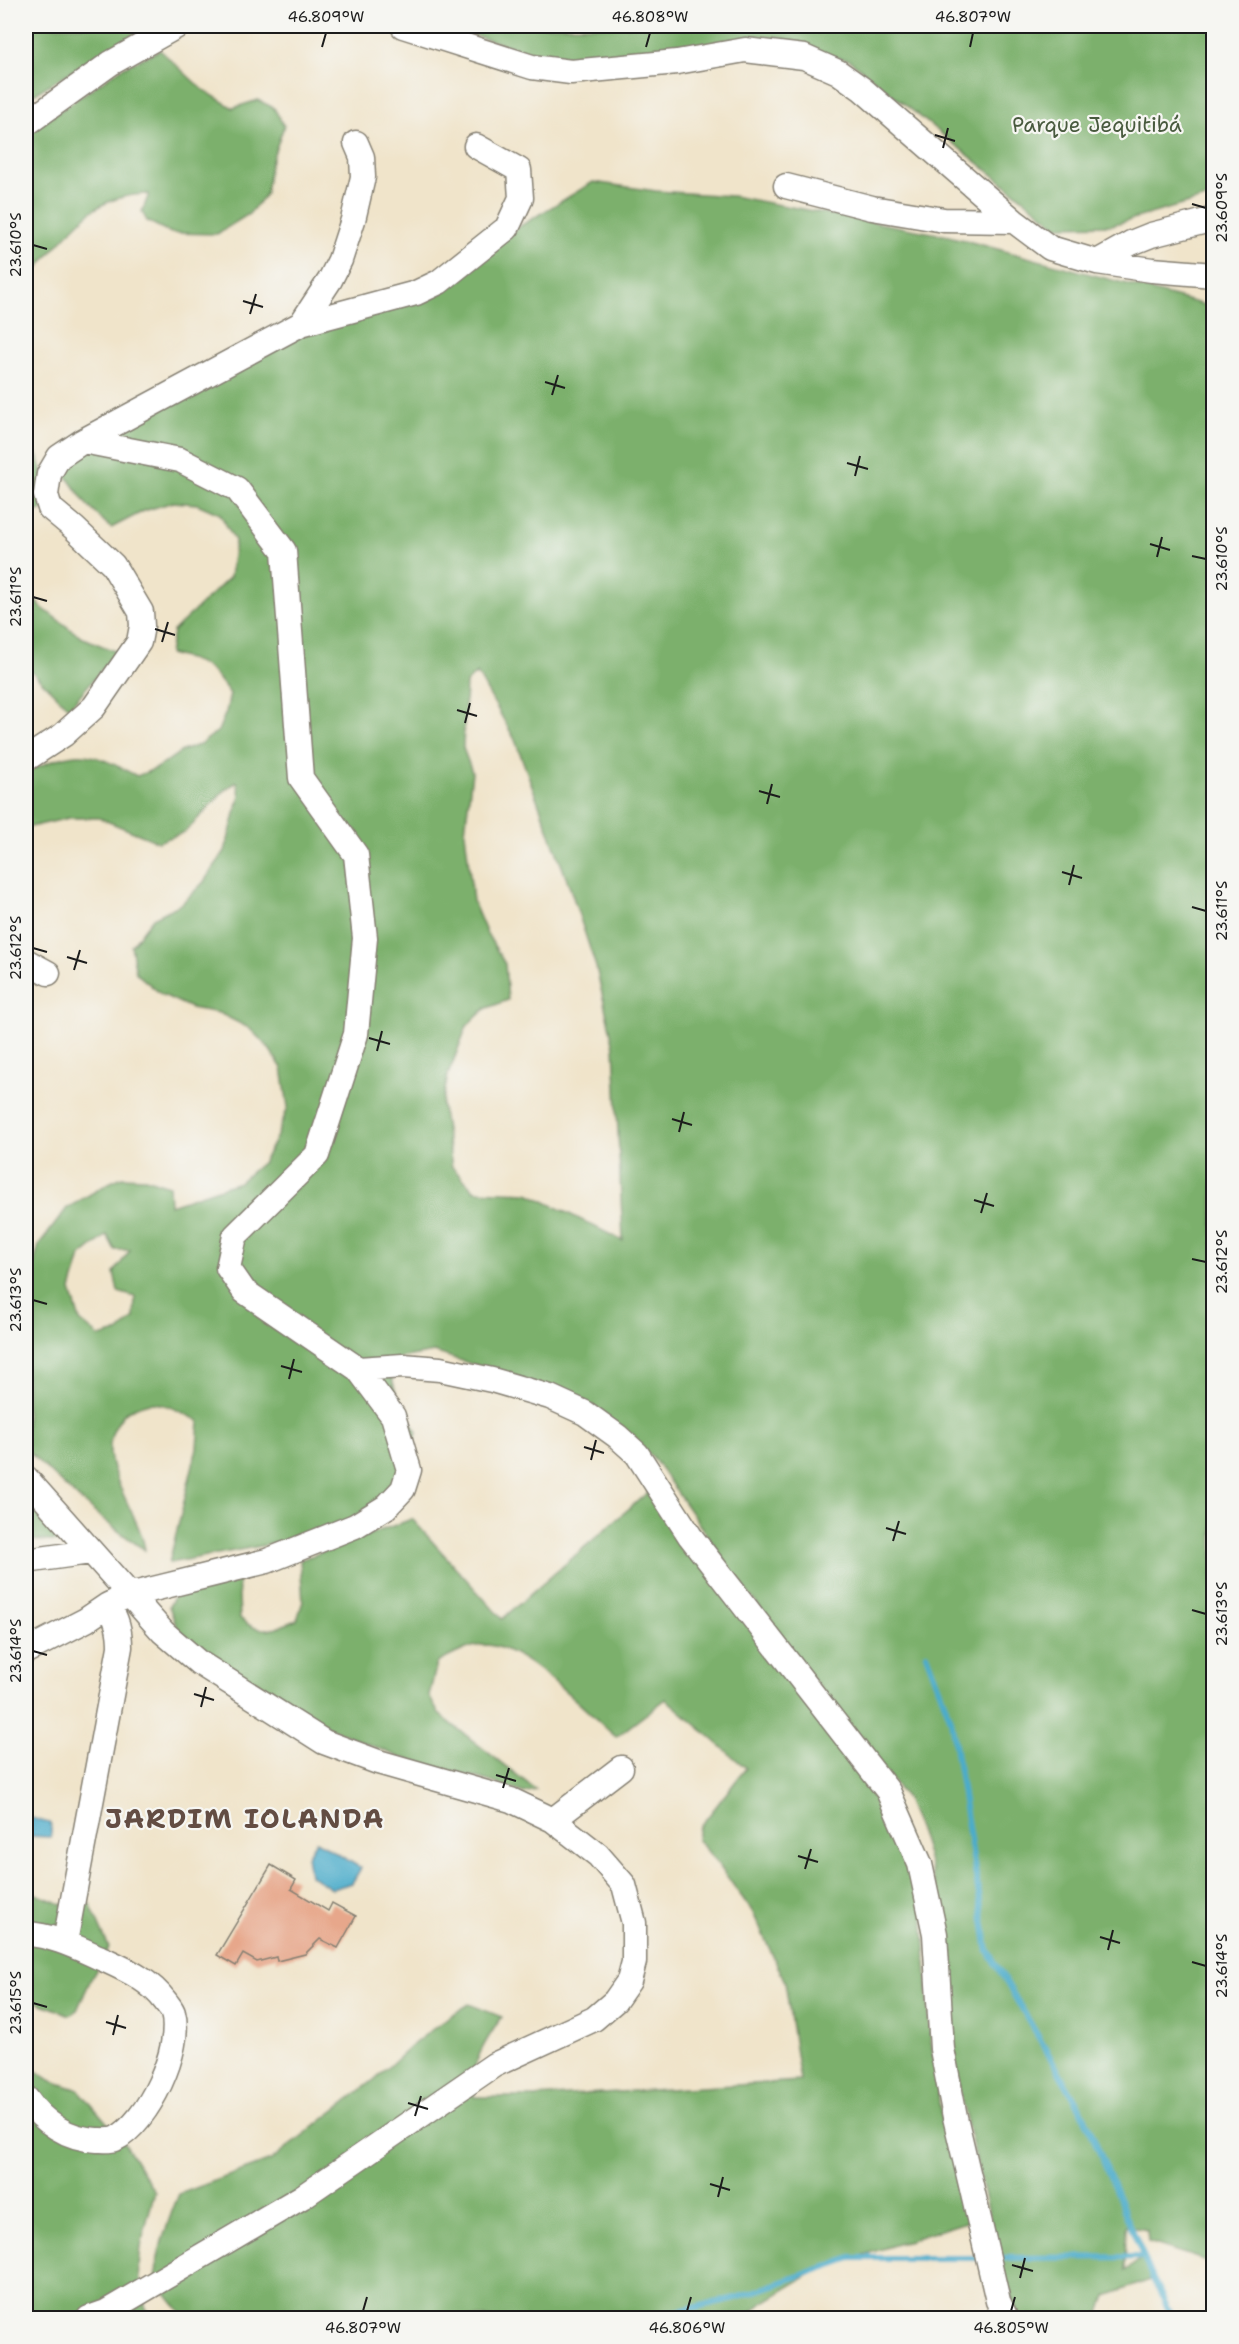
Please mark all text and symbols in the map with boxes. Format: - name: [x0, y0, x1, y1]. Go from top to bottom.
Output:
- text: 46.809°W: [288, 7, 364, 27]
- text: 46.808°W: [612, 7, 689, 27]
- text: 46.807°W: [935, 7, 1011, 27]
- park label: Parque Jequitibá: [1012, 111, 1182, 139]
- text: 23.609°S: [1212, 173, 1232, 243]
- text: 23.610°S: [6, 212, 26, 278]
- text: 23.610°S: [1212, 526, 1232, 592]
- text: 23.611°S: [6, 567, 26, 627]
- text: 23.611°S: [1212, 881, 1232, 941]
- text: 23.612°S: [6, 916, 26, 980]
- text: 23.612°S: [1212, 1230, 1232, 1294]
- text: 23.613°S: [6, 1268, 26, 1332]
- text: 23.613°S: [1212, 1582, 1232, 1646]
- text: 23.614°S: [6, 1619, 26, 1683]
- district label: JARDIM IOLANDA: [105, 1800, 385, 1837]
- text: 23.614°S: [1212, 1934, 1232, 1998]
- text: 23.615°S: [6, 1971, 26, 2035]
- text: 46.807°W: [325, 2318, 401, 2338]
- text: 46.806°W: [649, 2318, 725, 2338]
- text: 46.805°W: [973, 2318, 1049, 2338]

